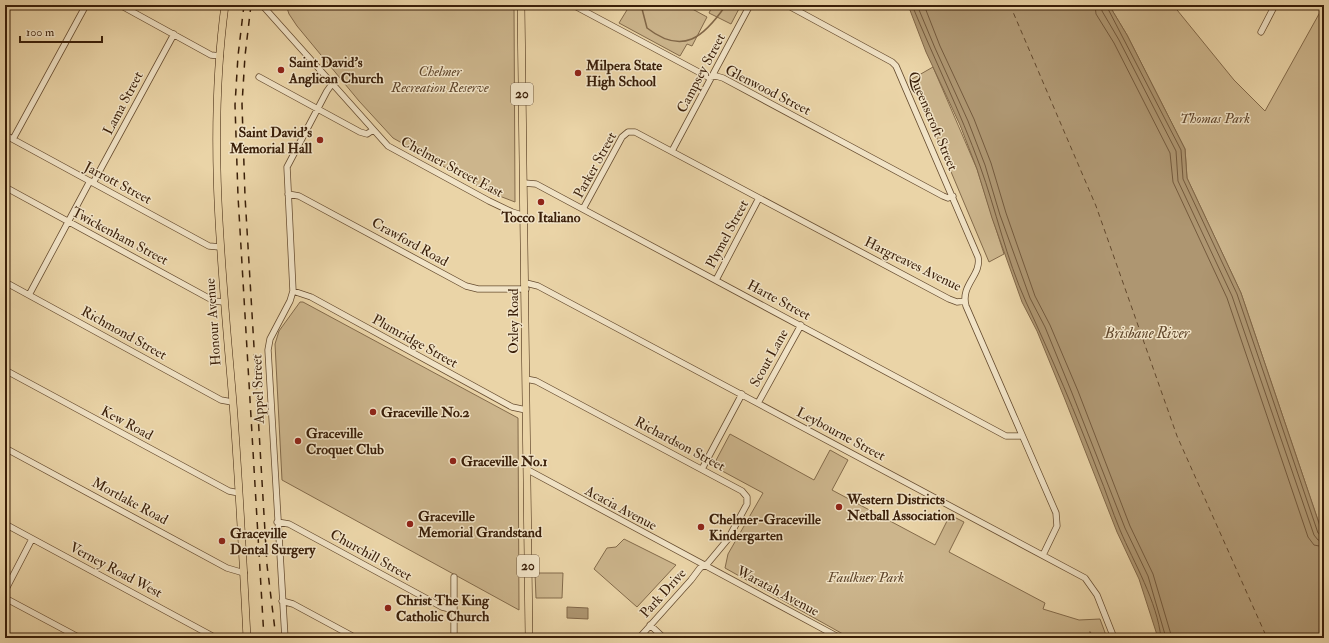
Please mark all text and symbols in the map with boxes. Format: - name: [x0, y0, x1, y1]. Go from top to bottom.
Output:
- scale bar: [20, 18, 102, 44]
- text: 100 m: [26, 25, 55, 40]
- street label: Campsey Street: [673, 30, 730, 116]
- place label: Saint David's Anglican Church: [288, 54, 384, 88]
- place label: Milpera State High School: [585, 57, 662, 91]
- street label: Glenwood Street: [722, 61, 814, 119]
- park label: Chelmer Recreation Reserve: [390, 63, 489, 96]
- marker: Saint David's Anglican Church: [276, 65, 286, 75]
- street label: Lama Street: [99, 68, 147, 138]
- marker: Milpera State High School: [573, 68, 583, 78]
- street label: Queenscroft Street: [904, 69, 962, 174]
- road number: 20: [511, 83, 533, 105]
- park label: Thomas Park: [1180, 110, 1250, 127]
- place label: Saint David's Memorial Hall: [229, 124, 312, 157]
- street label: Parker Street: [570, 129, 620, 201]
- street label: Chelmer Street East: [398, 133, 507, 201]
- marker: Saint David's Memorial Hall: [315, 135, 325, 145]
- street label: Jarrott Street: [80, 158, 155, 208]
- marker: Tocco Italiano: [536, 197, 546, 207]
- street label: Plymel Street: [702, 197, 753, 271]
- street label: Twickenham Street: [69, 203, 172, 269]
- place label: Tocco Italiano: [501, 209, 581, 226]
- street label: Crawford Road: [369, 214, 451, 270]
- street label: Hargreaves Avenue: [862, 233, 964, 295]
- street label: Harte Street: [744, 276, 814, 324]
- street label: Honour Avenue: [201, 277, 225, 366]
- street label: Oxley Road: [505, 288, 523, 354]
- street label: Richmond Street: [78, 303, 170, 364]
- street label: Plumridge Street: [369, 311, 461, 372]
- water label: Brisbane River: [1104, 324, 1191, 343]
- street label: Scout Lane: [746, 326, 792, 390]
- street label: Appel Street: [248, 354, 269, 425]
- street label: Kew Road: [98, 402, 156, 444]
- street label: Leybourne Street: [793, 403, 889, 466]
- place label: Graceville No.2: [381, 404, 470, 421]
- marker: Graceville No.2: [368, 407, 378, 417]
- street label: Richardson Street: [632, 413, 728, 475]
- place label: Graceville Croquet Club: [306, 425, 384, 459]
- marker: Graceville Croquet Club: [293, 436, 303, 446]
- place label: Graceville No.1: [461, 453, 548, 470]
- marker: Graceville No.1: [448, 456, 458, 466]
- street label: Mortlake Road: [89, 474, 171, 528]
- street label: Acacia Avenue: [581, 482, 660, 534]
- place label: Western Districts Netball Association: [846, 491, 956, 524]
- marker: Western Districts Netball Association: [834, 502, 844, 512]
- place label: Graceville Memorial Grandstand: [417, 508, 542, 541]
- place label: Chelmer-Graceville Kindergarten: [709, 511, 821, 545]
- marker: Graceville Memorial Grandstand: [405, 519, 415, 529]
- marker: Chelmer-Graceville Kindergarten: [696, 522, 706, 532]
- place label: Graceville Dental Surgery: [230, 525, 316, 559]
- street label: Churchill Street: [327, 526, 415, 585]
- marker: Graceville Dental Surgery: [217, 536, 227, 546]
- street label: Verney Road West: [66, 538, 166, 603]
- road number: 20: [517, 555, 539, 577]
- street label: Waratah Avenue: [733, 562, 822, 620]
- street label: Park Drive: [636, 565, 690, 621]
- park label: Faulkner Park: [827, 569, 904, 586]
- place label: Christ The King Catholic Church: [396, 592, 490, 625]
- marker: Christ The King Catholic Church: [383, 603, 393, 613]

